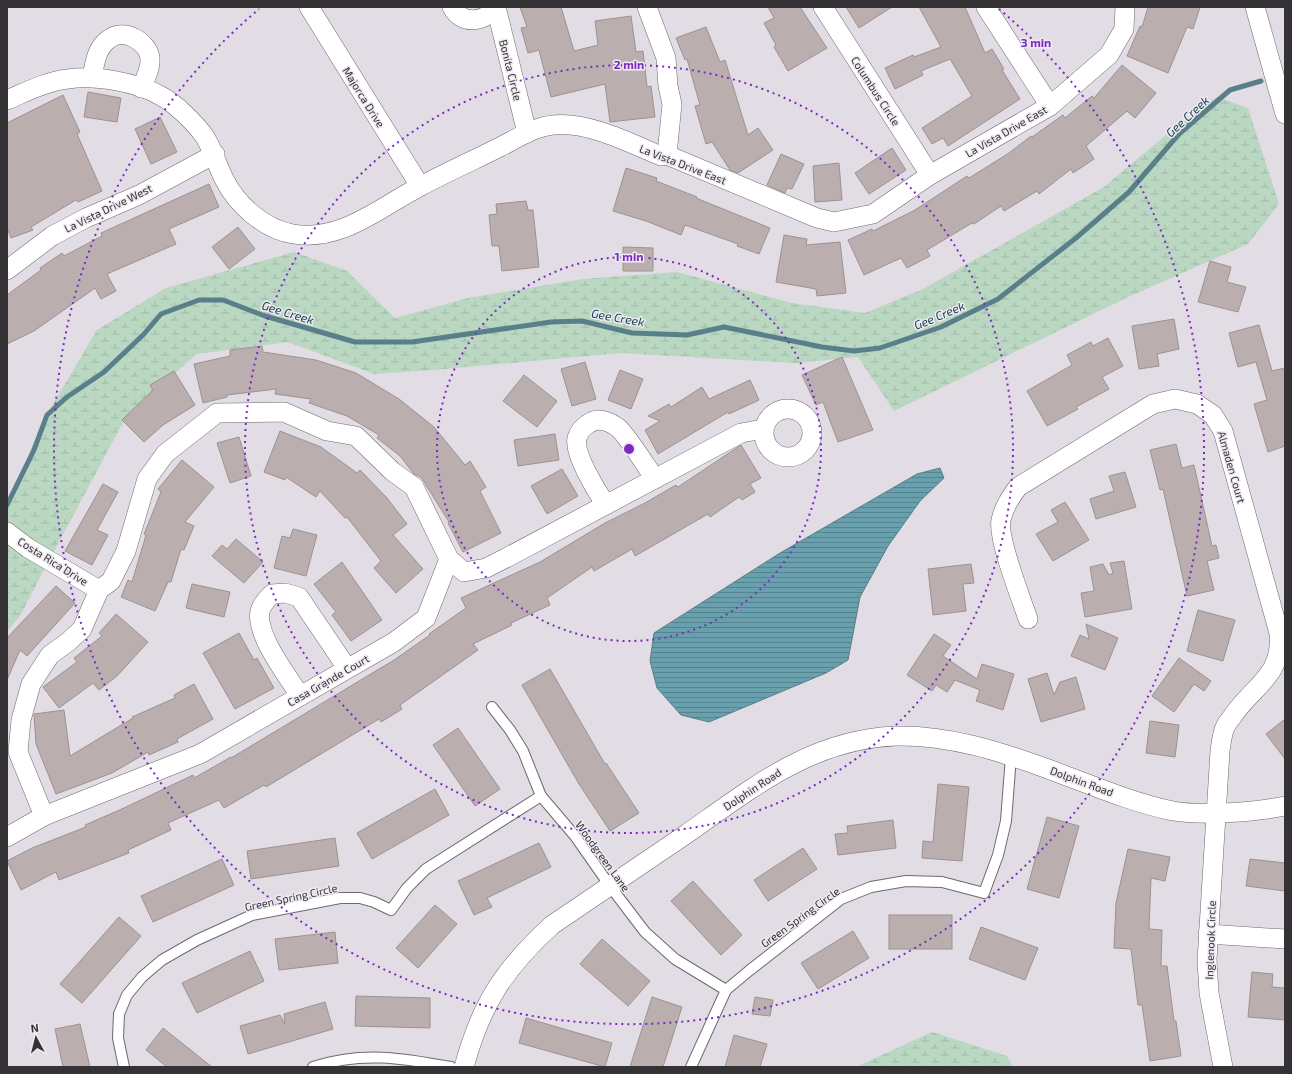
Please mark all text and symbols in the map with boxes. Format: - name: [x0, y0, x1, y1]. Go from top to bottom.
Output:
- text: 3 min: [1021, 35, 1051, 49]
- street label: Bonita Circle: [497, 38, 525, 102]
- street label: Columbus Circle: [849, 54, 903, 128]
- text: 2 min: [614, 57, 644, 71]
- street label: Majorca Drive: [339, 64, 388, 130]
- water label: Gee Creek: [1163, 93, 1211, 139]
- street label: La Vista Drive East: [963, 102, 1049, 160]
- street label: La Vista Drive East: [638, 141, 728, 187]
- street label: La Vista Drive West: [62, 181, 154, 235]
- text: 1 min: [615, 249, 643, 263]
- water label: Gee Creek: [260, 297, 316, 327]
- water label: Gee Creek: [912, 298, 966, 332]
- water label: Gee Creek: [590, 305, 646, 329]
- street label: Almaden Court: [1216, 430, 1248, 504]
- centre of rings: [622, 442, 636, 456]
- street label: Costa Rica Drive: [16, 534, 91, 588]
- street label: Casa Grande Court: [285, 651, 371, 709]
- street label: Dolphin Road: [1049, 764, 1115, 798]
- street label: Dolphin Road: [721, 765, 783, 813]
- street label: Woodgreen Lane: [573, 818, 633, 894]
- street label: Green Spring Circle: [244, 881, 339, 913]
- street label: Green Spring Circle: [758, 884, 842, 950]
- street label: Inglenook Circle: [1202, 900, 1218, 980]
- north arrow: [16, 1018, 56, 1058]
- text: N: [30, 1021, 40, 1035]

